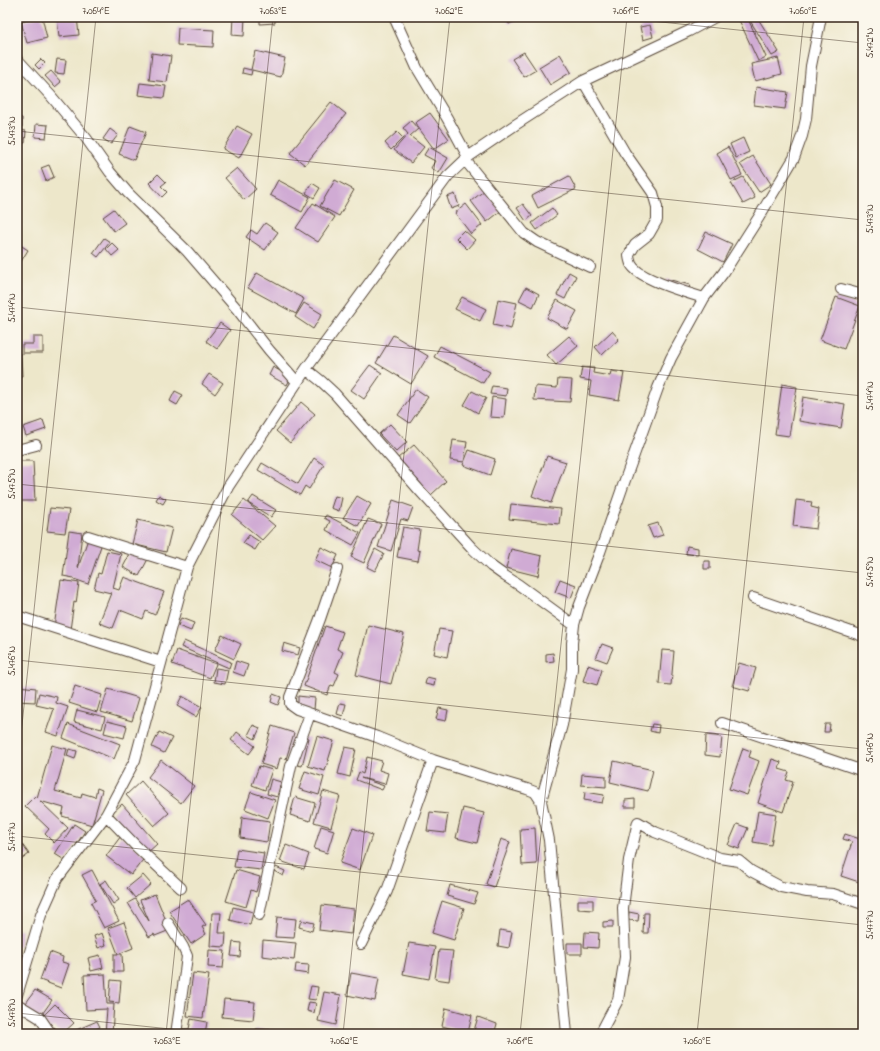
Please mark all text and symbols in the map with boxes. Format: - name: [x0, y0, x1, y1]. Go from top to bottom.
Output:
- text: 7.064°E: [82, 4, 110, 19]
- text: 7.063°E: [259, 4, 287, 19]
- text: 7.062°E: [435, 4, 463, 19]
- text: 7.061°E: [613, 4, 639, 19]
- text: 7.060°E: [789, 4, 817, 19]
- text: 5.472°N: [863, 28, 878, 58]
- text: 5.473°N: [5, 116, 20, 146]
- text: 5.473°N: [863, 204, 878, 234]
- text: 5.474°N: [5, 293, 20, 323]
- text: 5.474°N: [863, 381, 878, 411]
- text: 5.475°N: [5, 468, 20, 500]
- text: 5.475°N: [863, 556, 878, 588]
- text: 5.476°N: [5, 646, 20, 676]
- text: 5.476°N: [863, 733, 878, 763]
- text: 5.477°N: [5, 822, 20, 852]
- text: 5.477°N: [863, 910, 878, 940]
- text: 5.478°N: [5, 998, 20, 1028]
- text: 7.063°E: [153, 1034, 181, 1049]
- text: 7.062°E: [330, 1034, 358, 1049]
- text: 7.061°E: [507, 1034, 533, 1049]
- text: 7.060°E: [683, 1034, 711, 1049]

